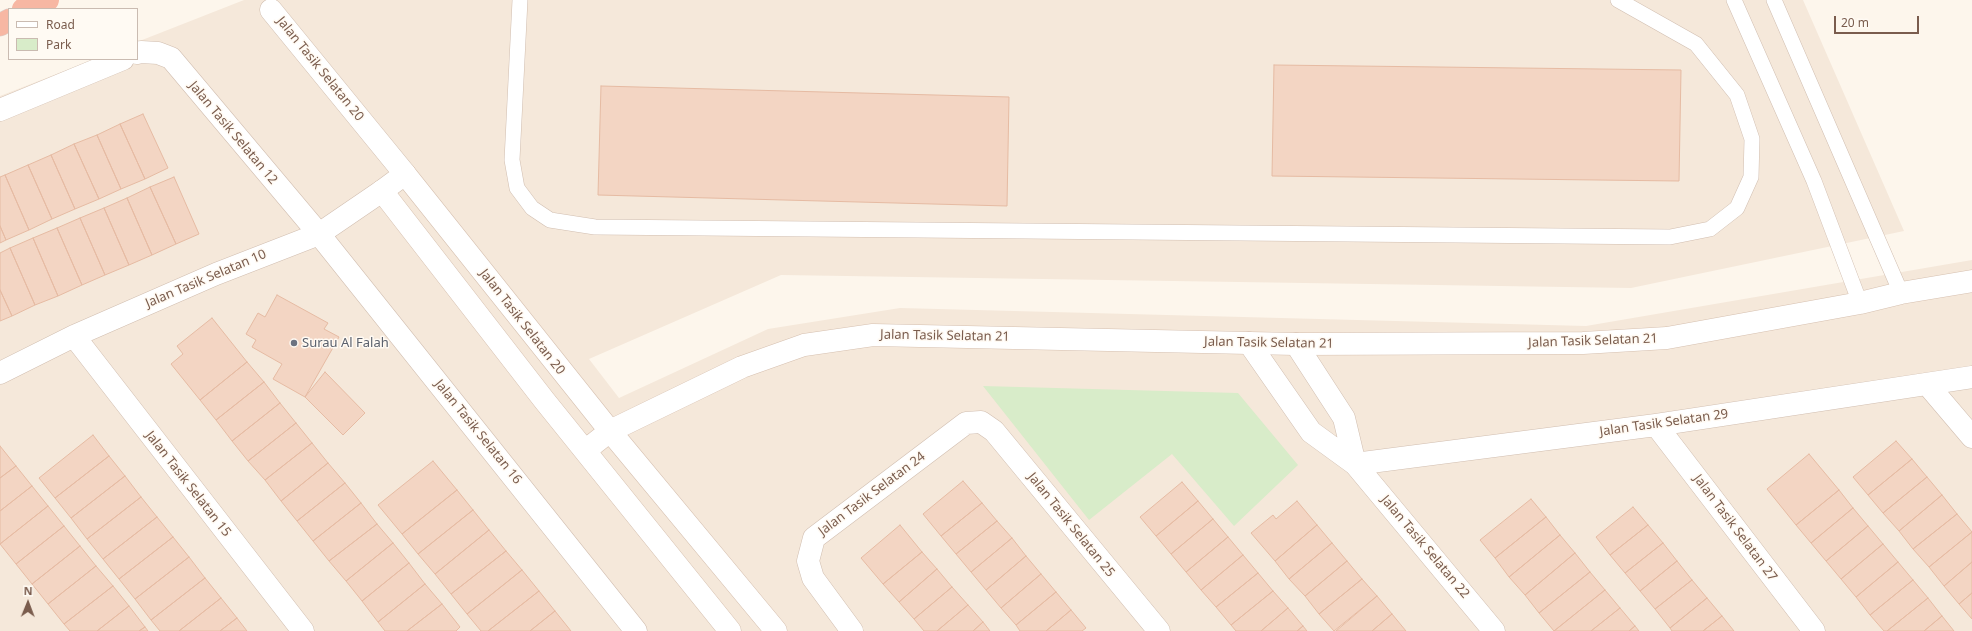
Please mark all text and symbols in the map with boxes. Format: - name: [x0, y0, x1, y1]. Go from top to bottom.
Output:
- legend: [8, 8, 138, 60]
- scale bar: [1836, 8, 1921, 34]
- street label: Jalan Tasik Selatan 20: [273, 14, 367, 124]
- text: 20 m: [1841, 14, 1869, 31]
- text: Road: [46, 16, 75, 33]
- text: Park: [46, 36, 71, 53]
- street label: Jalan Tasik Selatan 12: [185, 78, 281, 188]
- street label: Jalan Tasik Selatan 10: [143, 246, 269, 312]
- street label: Jalan Tasik Selatan 20: [476, 266, 568, 378]
- street label: Jalan Tasik Selatan 21: [880, 327, 1010, 345]
- street label: Jalan Tasik Selatan 21: [1528, 331, 1658, 351]
- street label: Jalan Tasik Selatan 21: [1204, 334, 1334, 352]
- place label: Surau Al Falah: [302, 335, 389, 351]
- marker: Surau Al Falah: [289, 338, 299, 348]
- street label: Jalan Tasik Selatan 16: [431, 377, 525, 487]
- street label: Jalan Tasik Selatan 29: [1599, 406, 1729, 440]
- street label: Jalan Tasik Selatan 15: [142, 428, 234, 540]
- street label: Jalan Tasik Selatan 24: [816, 449, 928, 539]
- street label: Jalan Tasik Selatan 25: [1024, 470, 1118, 580]
- street label: Jalan Tasik Selatan 27: [1690, 472, 1780, 584]
- street label: Jalan Tasik Selatan 22: [1377, 492, 1473, 602]
- north arrow: [8, 583, 48, 623]
- text: N: [24, 583, 33, 598]

